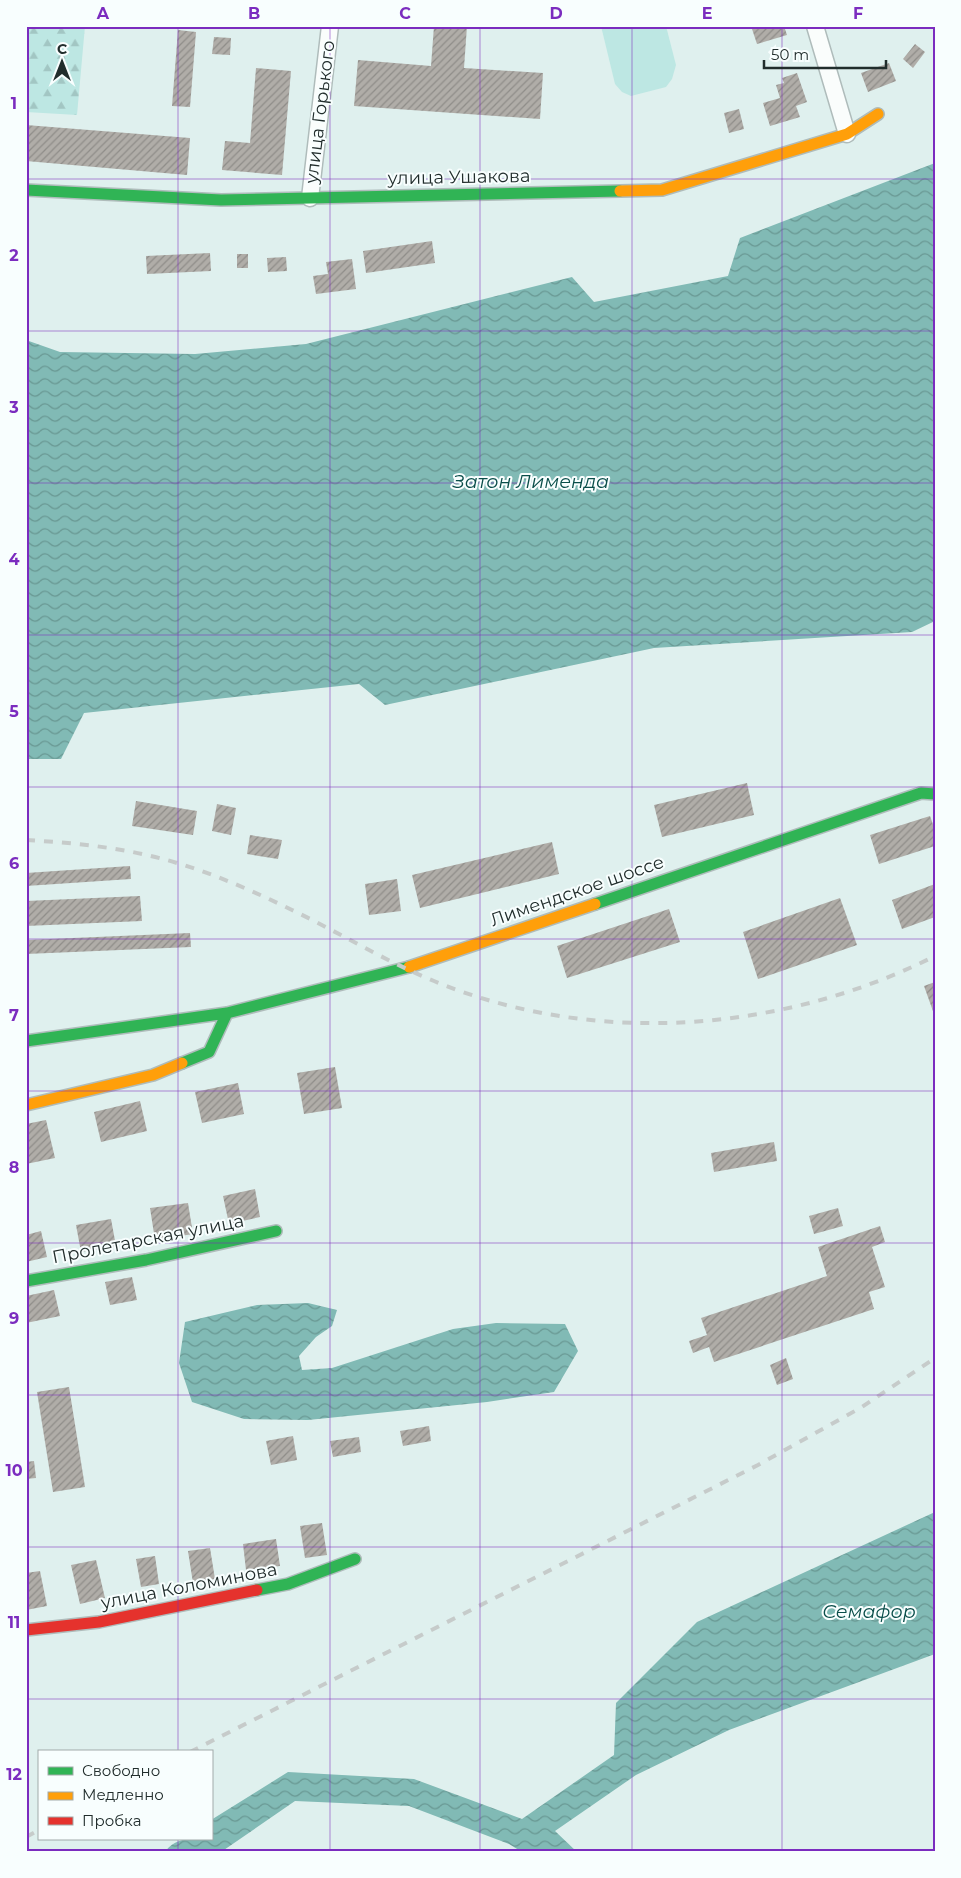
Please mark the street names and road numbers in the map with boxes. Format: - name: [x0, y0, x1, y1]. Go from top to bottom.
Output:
- street label: улица Горького: [300, 39, 340, 186]
- street label: улица Ушакова: [386, 165, 531, 189]
- street label: Лимендское шоссе: [487, 851, 667, 931]
- street label: Пролетарская улица: [50, 1210, 246, 1268]
- street label: улица Коломинова: [98, 1558, 279, 1614]

